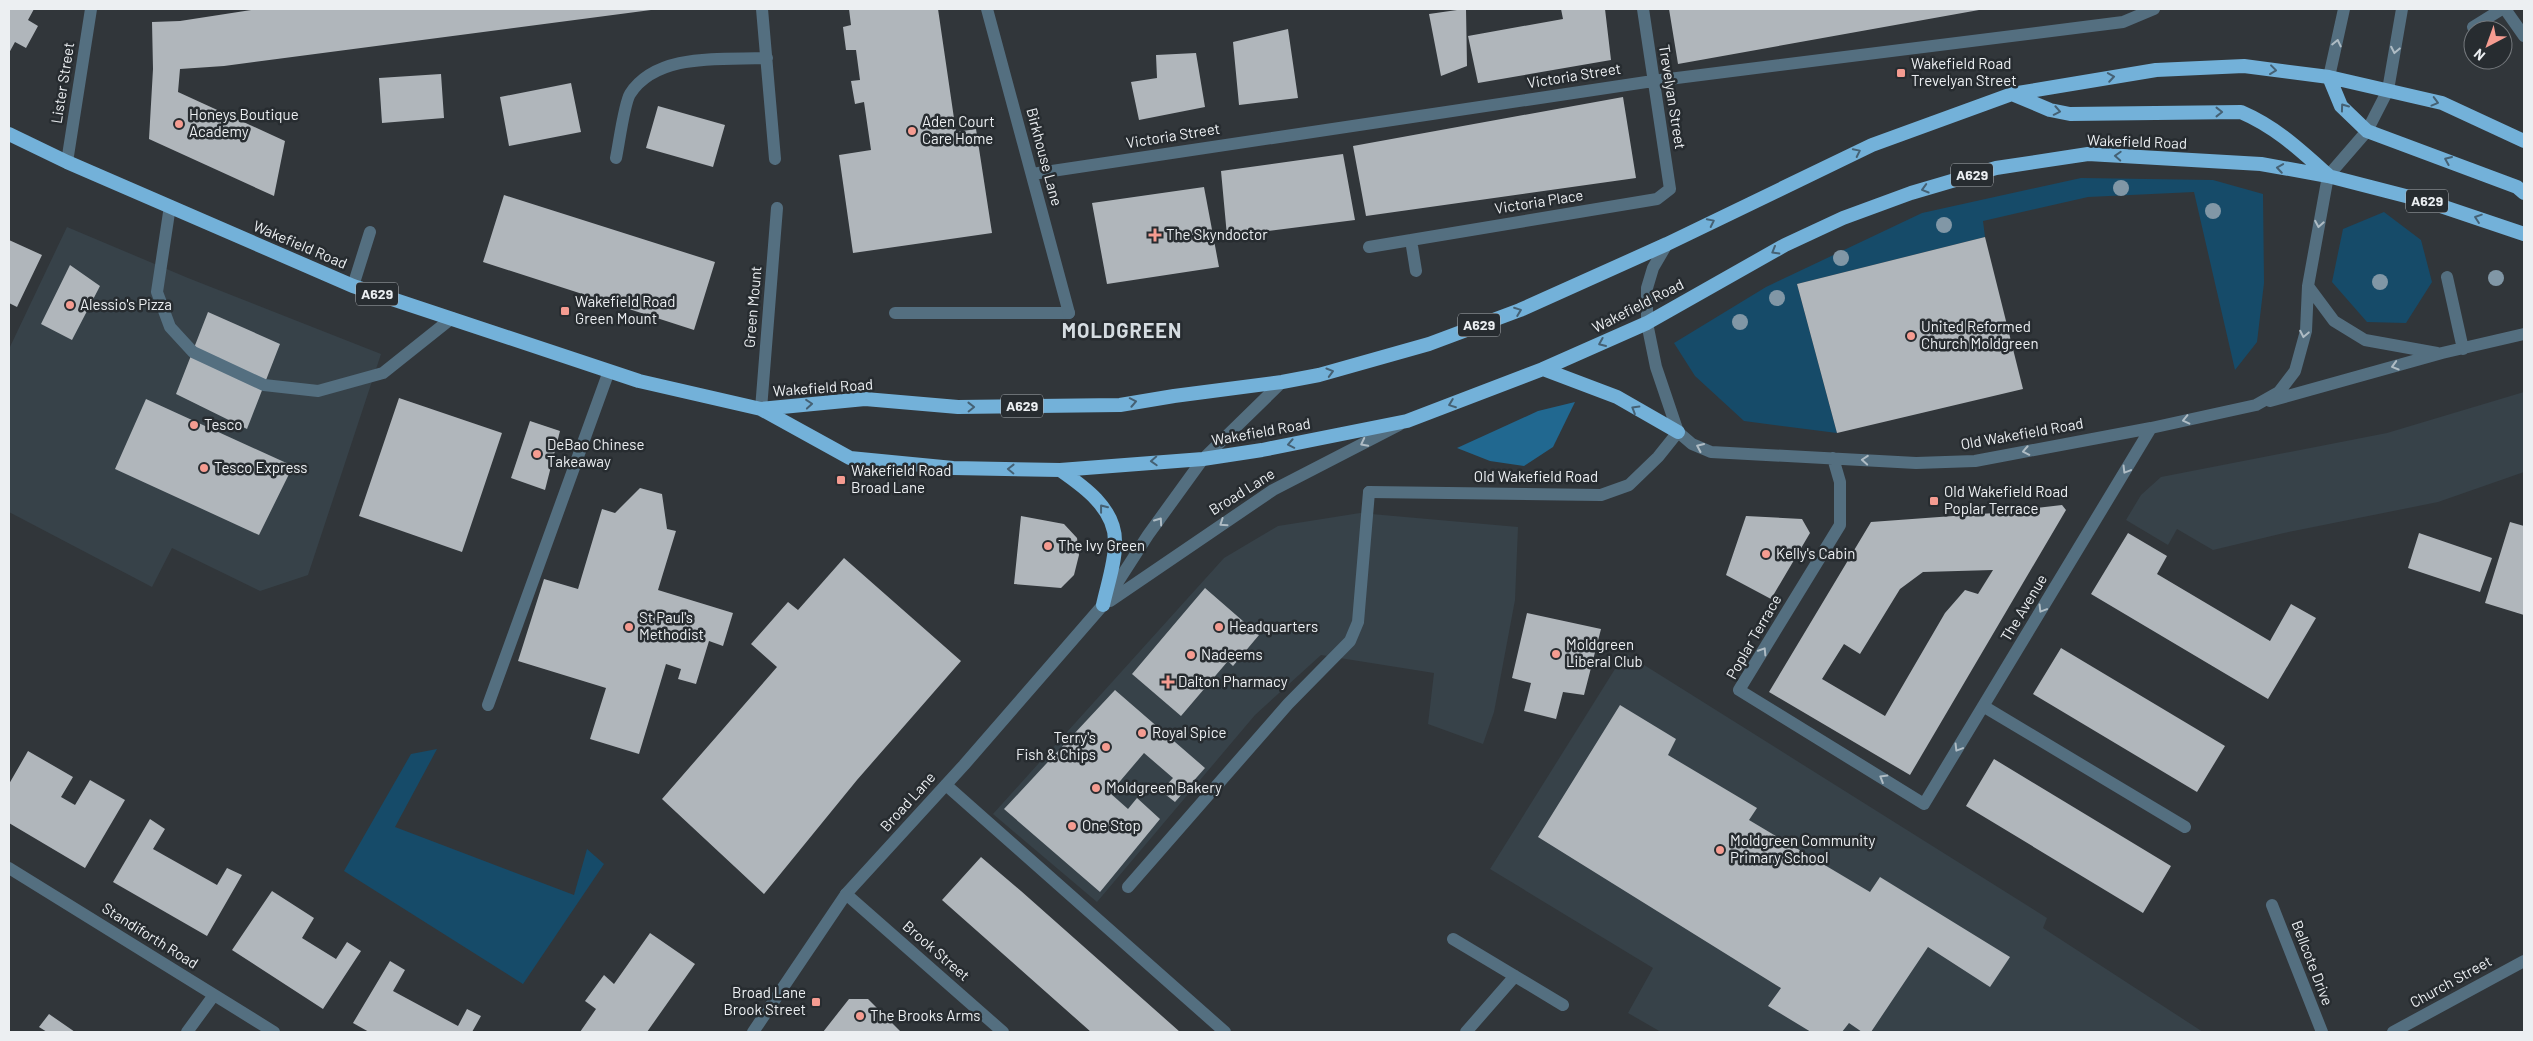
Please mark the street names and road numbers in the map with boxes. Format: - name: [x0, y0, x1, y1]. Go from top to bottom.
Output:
- street label: Lister Street: [47, 41, 77, 125]
- street label: Trevelyan Street: [1656, 43, 1690, 150]
- street label: Victoria Street: [1526, 59, 1622, 91]
- street label: Birkhouse Lane: [1023, 106, 1067, 208]
- street label: Victoria Street: [1125, 119, 1221, 151]
- street label: Wakefield Road: [2087, 130, 2187, 152]
- road number: A629: [1951, 164, 1993, 186]
- street label: Victoria Place: [1493, 185, 1584, 217]
- road number: A629: [2406, 190, 2448, 212]
- street label: Wakefield Road: [251, 216, 350, 272]
- street label: Green Mount: [739, 265, 765, 349]
- street label: Wakefield Road: [1589, 274, 1686, 336]
- road number: A629: [356, 282, 398, 306]
- road number: A629: [1458, 314, 1500, 336]
- street label: Wakefield Road: [772, 375, 874, 399]
- road number: A629: [1001, 394, 1043, 418]
- street label: Wakefield Road: [1210, 413, 1312, 449]
- street label: Old Wakefield Road: [1959, 413, 2085, 453]
- street label: Broad Lane: [1205, 464, 1278, 518]
- street label: Old Wakefield Road: [1474, 467, 1598, 485]
- street label: The Avenue: [1996, 571, 2050, 644]
- street label: Poplar Terrace: [1722, 591, 1785, 682]
- street label: Broad Lane: [876, 768, 939, 835]
- street label: Standiforth Road: [99, 898, 202, 972]
- street label: Brook Street: [900, 916, 974, 984]
- street label: Bellcote Drive: [2288, 918, 2337, 1008]
- street label: Church Street: [2407, 951, 2494, 1011]

